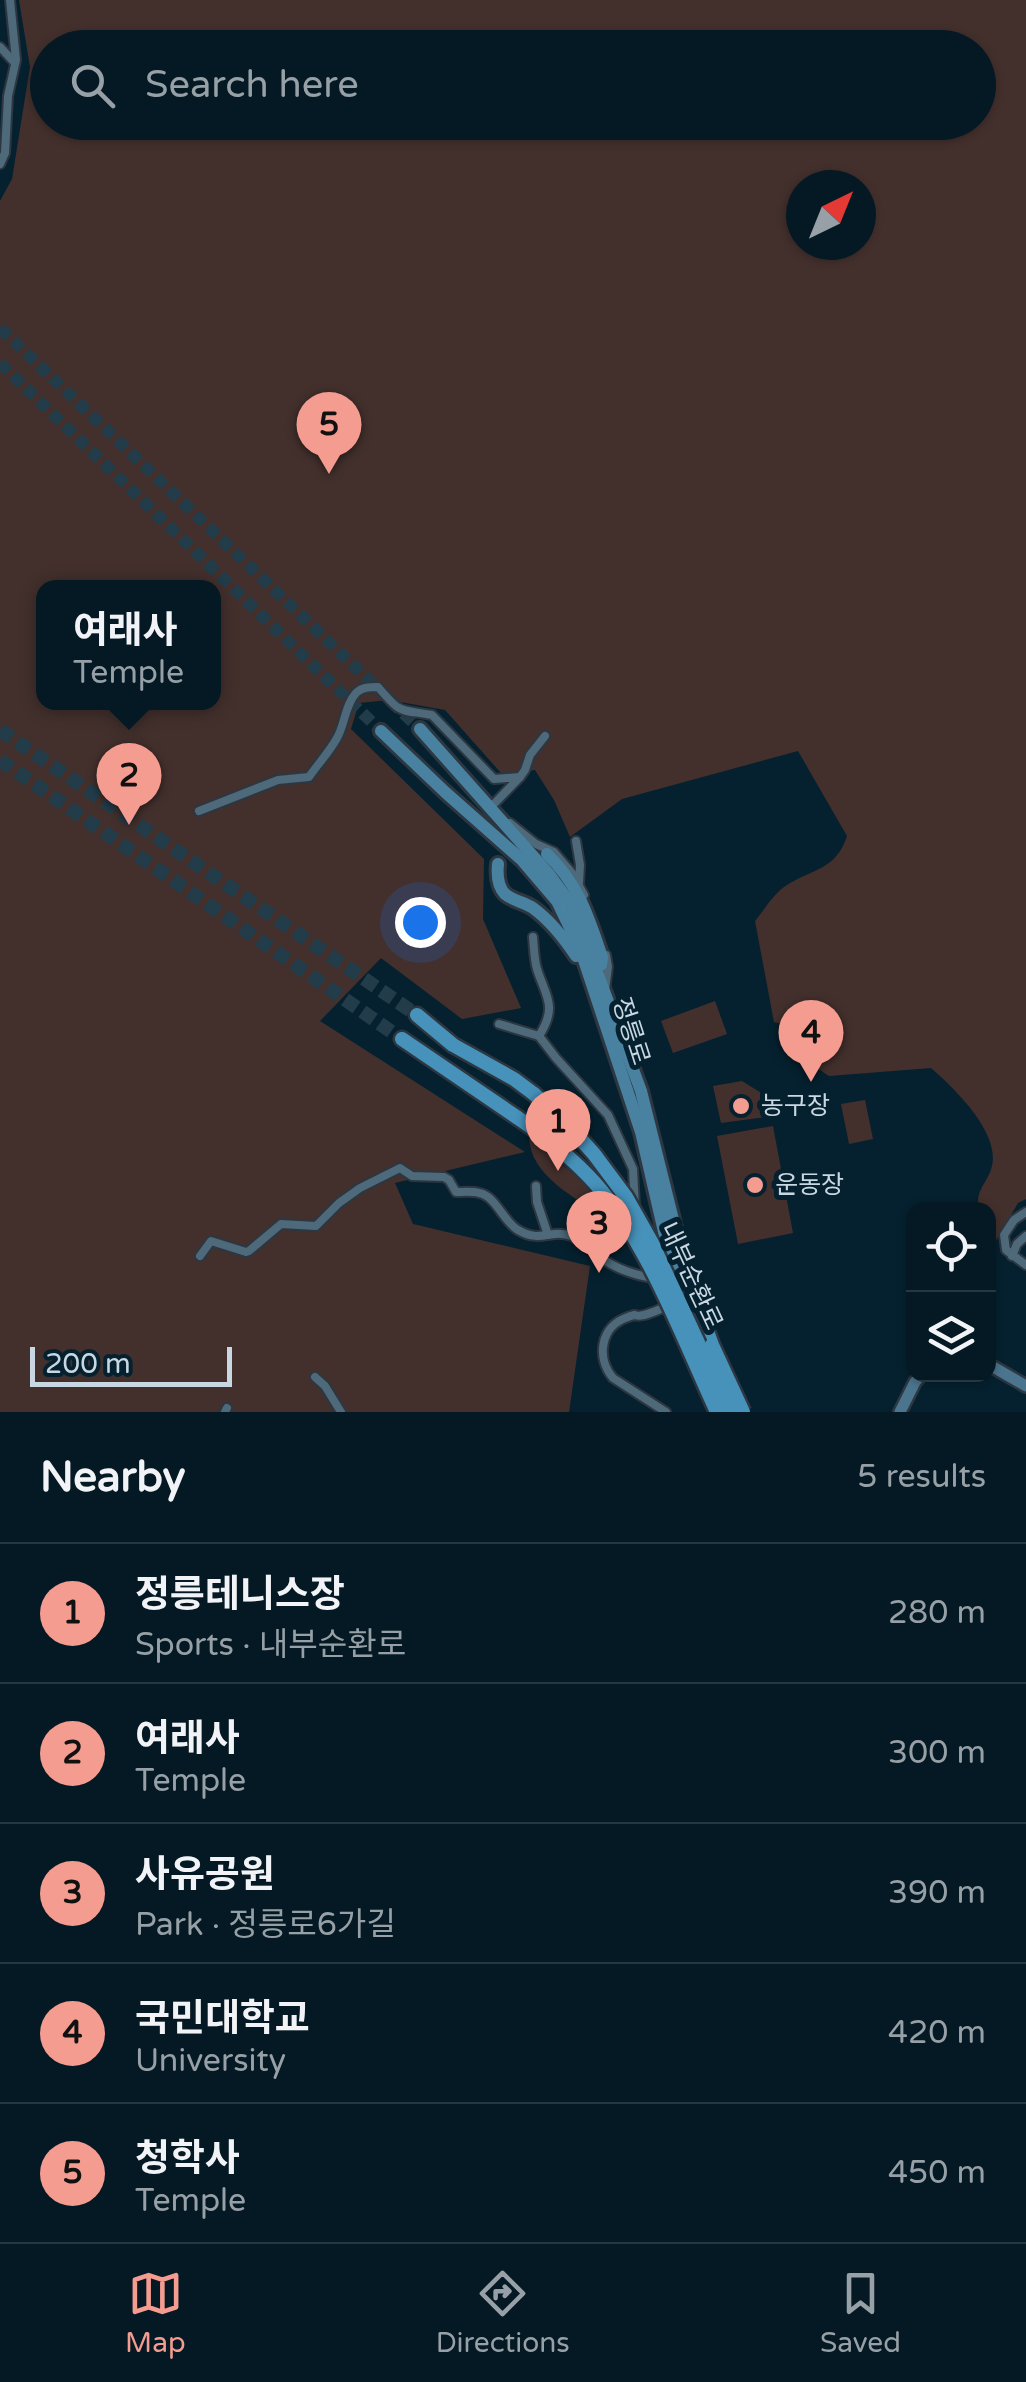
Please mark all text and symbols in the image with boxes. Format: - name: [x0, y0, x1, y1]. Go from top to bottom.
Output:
- search box: [30, 30, 996, 140]
- icon: search: [65, 58, 120, 113]
- text: Search here: [145, 62, 359, 108]
- north arrow: [786, 170, 876, 260]
- pin: 5: [296, 392, 362, 474]
- popup: [36, 580, 221, 710]
- text: 여래사: [73, 608, 178, 654]
- text: Temple: [73, 654, 184, 692]
- pin: 2: [96, 742, 162, 825]
- your location: [395, 897, 446, 948]
- street label: 정릉로: [606, 994, 656, 1068]
- pin: 4: [778, 1000, 844, 1082]
- pin: 1: [526, 1088, 590, 1171]
- place label: 농구장: [761, 1091, 830, 1121]
- marker: 농구장: [730, 1095, 752, 1117]
- place label: 운동장: [775, 1170, 844, 1200]
- marker: 운동장: [744, 1174, 766, 1196]
- pin: 3: [566, 1190, 632, 1273]
- map controls: [906, 1202, 996, 1382]
- button: locate: [906, 1202, 996, 1292]
- street label: 내부순환로: [653, 1218, 729, 1334]
- button: layers: [906, 1292, 996, 1382]
- scale bar: [30, 1342, 232, 1386]
- text: 200 m: [45, 1347, 131, 1381]
- text: Nearby: [40, 1452, 185, 1503]
- text: 5 results: [857, 1458, 986, 1496]
- text: 정릉테니스장: [135, 1572, 345, 1618]
- text: 1: [62, 1594, 83, 1632]
- text: 280 m: [888, 1594, 986, 1632]
- text: Sports · 내부순환로: [135, 1626, 406, 1664]
- text: 여래사: [135, 1716, 240, 1762]
- text: 2: [62, 1734, 83, 1772]
- text: 300 m: [888, 1734, 986, 1772]
- text: Temple: [135, 1762, 246, 1800]
- text: 사유공원: [135, 1852, 275, 1898]
- text: 3: [62, 1874, 83, 1912]
- text: 390 m: [888, 1874, 986, 1912]
- text: Park · 정릉로6가길: [135, 1906, 396, 1944]
- text: 국민대학교: [135, 1996, 310, 2042]
- text: 4: [62, 2014, 83, 2052]
- text: 420 m: [888, 2014, 986, 2052]
- text: University: [135, 2042, 286, 2080]
- text: 청학사: [135, 2136, 240, 2182]
- text: 5: [62, 2154, 83, 2192]
- text: 450 m: [888, 2154, 986, 2192]
- text: Temple: [135, 2182, 246, 2220]
- tab: Map: [125, 2266, 186, 2360]
- tab: Directions: [436, 2266, 570, 2360]
- tab: Saved: [820, 2266, 901, 2360]

